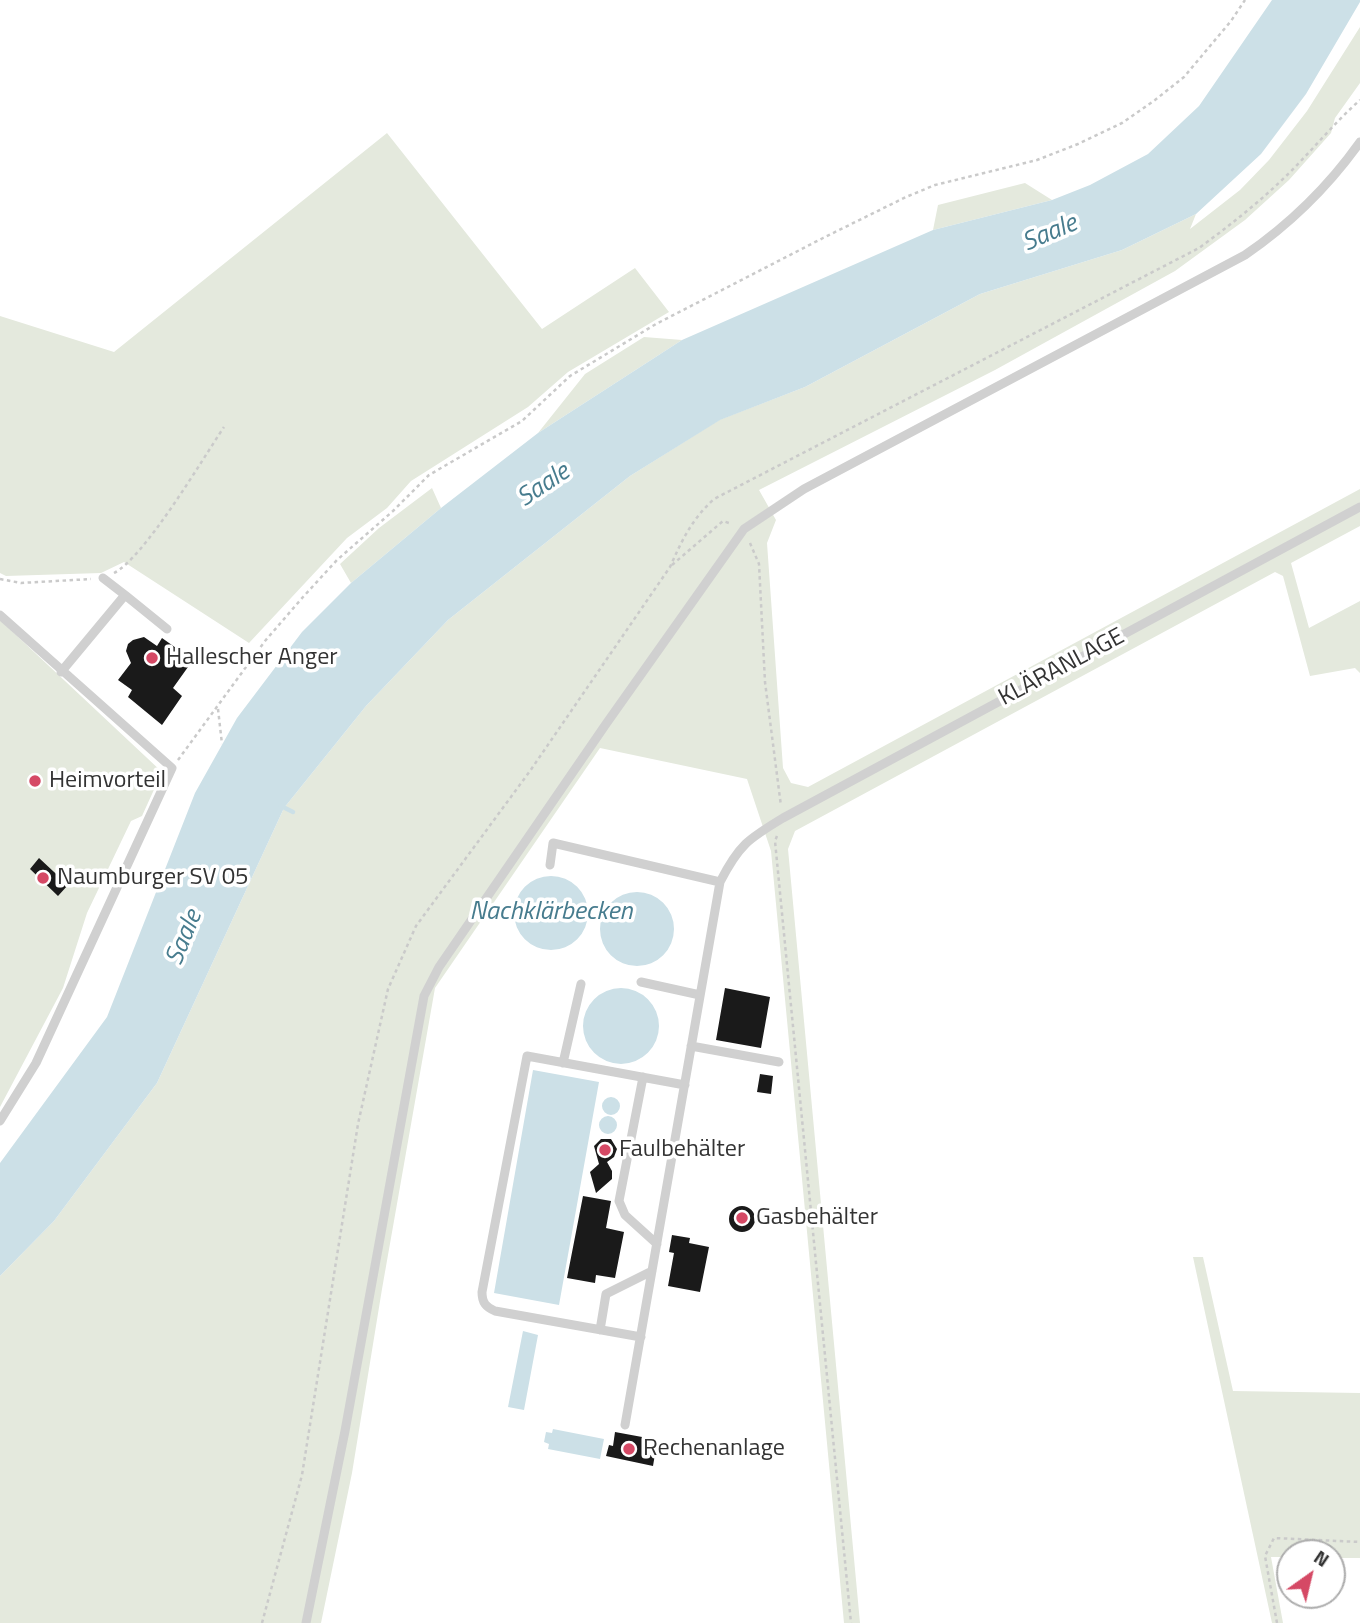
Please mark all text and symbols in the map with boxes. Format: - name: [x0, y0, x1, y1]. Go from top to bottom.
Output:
- water label: Saale: [1018, 209, 1082, 259]
- water label: Saale: [512, 457, 576, 515]
- street label: KLÄRANLAGE: [994, 623, 1130, 713]
- place label: Hallescher Anger: [166, 644, 338, 672]
- marker: Hallescher Anger: [144, 650, 160, 666]
- place label: Heimvorteil: [49, 767, 166, 795]
- marker: Heimvorteil: [27, 773, 43, 789]
- place label: Naumburger SV 05: [57, 864, 249, 892]
- marker: Naumburger SV 05: [35, 870, 51, 886]
- water label: Nachklärbecken: [470, 897, 632, 929]
- water label: Saale: [160, 906, 210, 970]
- place label: Faulbehälter: [619, 1136, 745, 1164]
- marker: Faulbehälter: [597, 1142, 613, 1158]
- place label: Gasbehälter: [756, 1204, 878, 1232]
- marker: Gasbehälter: [734, 1210, 750, 1226]
- place label: Rechenanlage: [643, 1435, 785, 1463]
- marker: Rechenanlage: [621, 1441, 637, 1457]
- north arrow: [1276, 1539, 1346, 1609]
- text: N: [1308, 1542, 1335, 1574]

